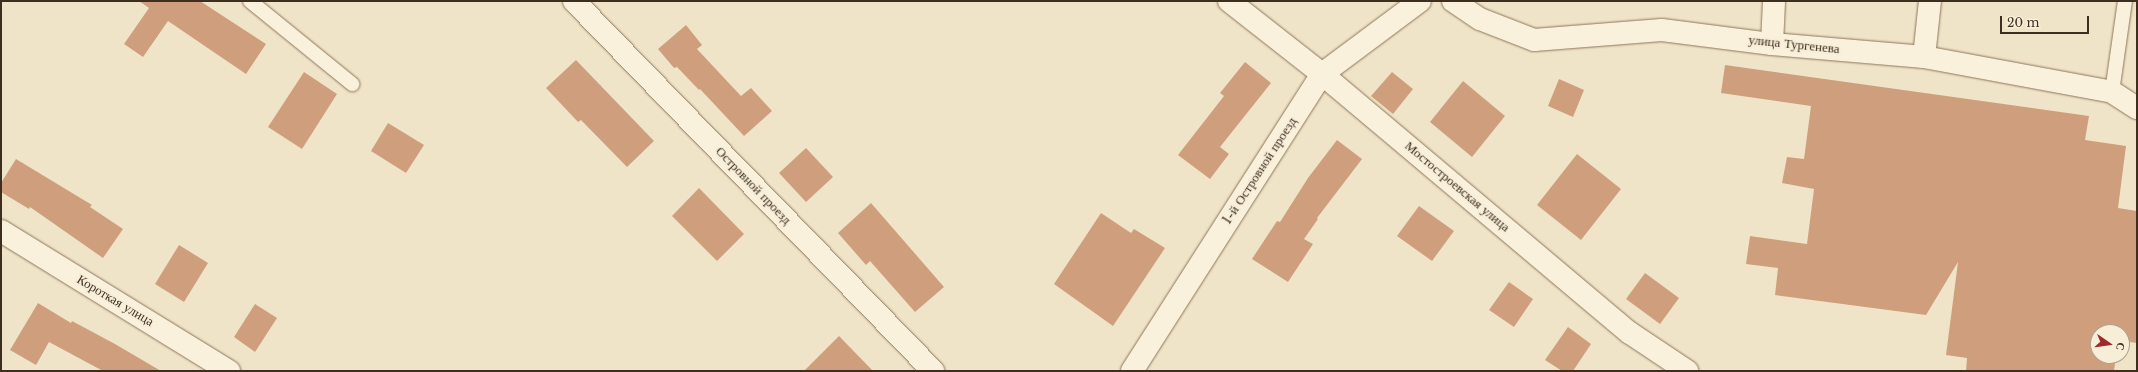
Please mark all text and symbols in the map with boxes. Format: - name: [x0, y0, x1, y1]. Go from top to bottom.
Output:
- scale bar: [2002, 8, 2091, 34]
- text: 20 m: [2007, 15, 2039, 30]
- street label: улица Тургенева: [1748, 32, 1840, 58]
- street label: 1-й Островной проезд: [1220, 115, 1300, 227]
- street label: Мостостроевская улица: [1401, 139, 1513, 235]
- street label: Островной проезд: [712, 144, 794, 228]
- street label: Короткая улица: [74, 272, 156, 330]
- north arrow: [2090, 324, 2130, 364]
- text: С: [2113, 341, 2128, 352]

